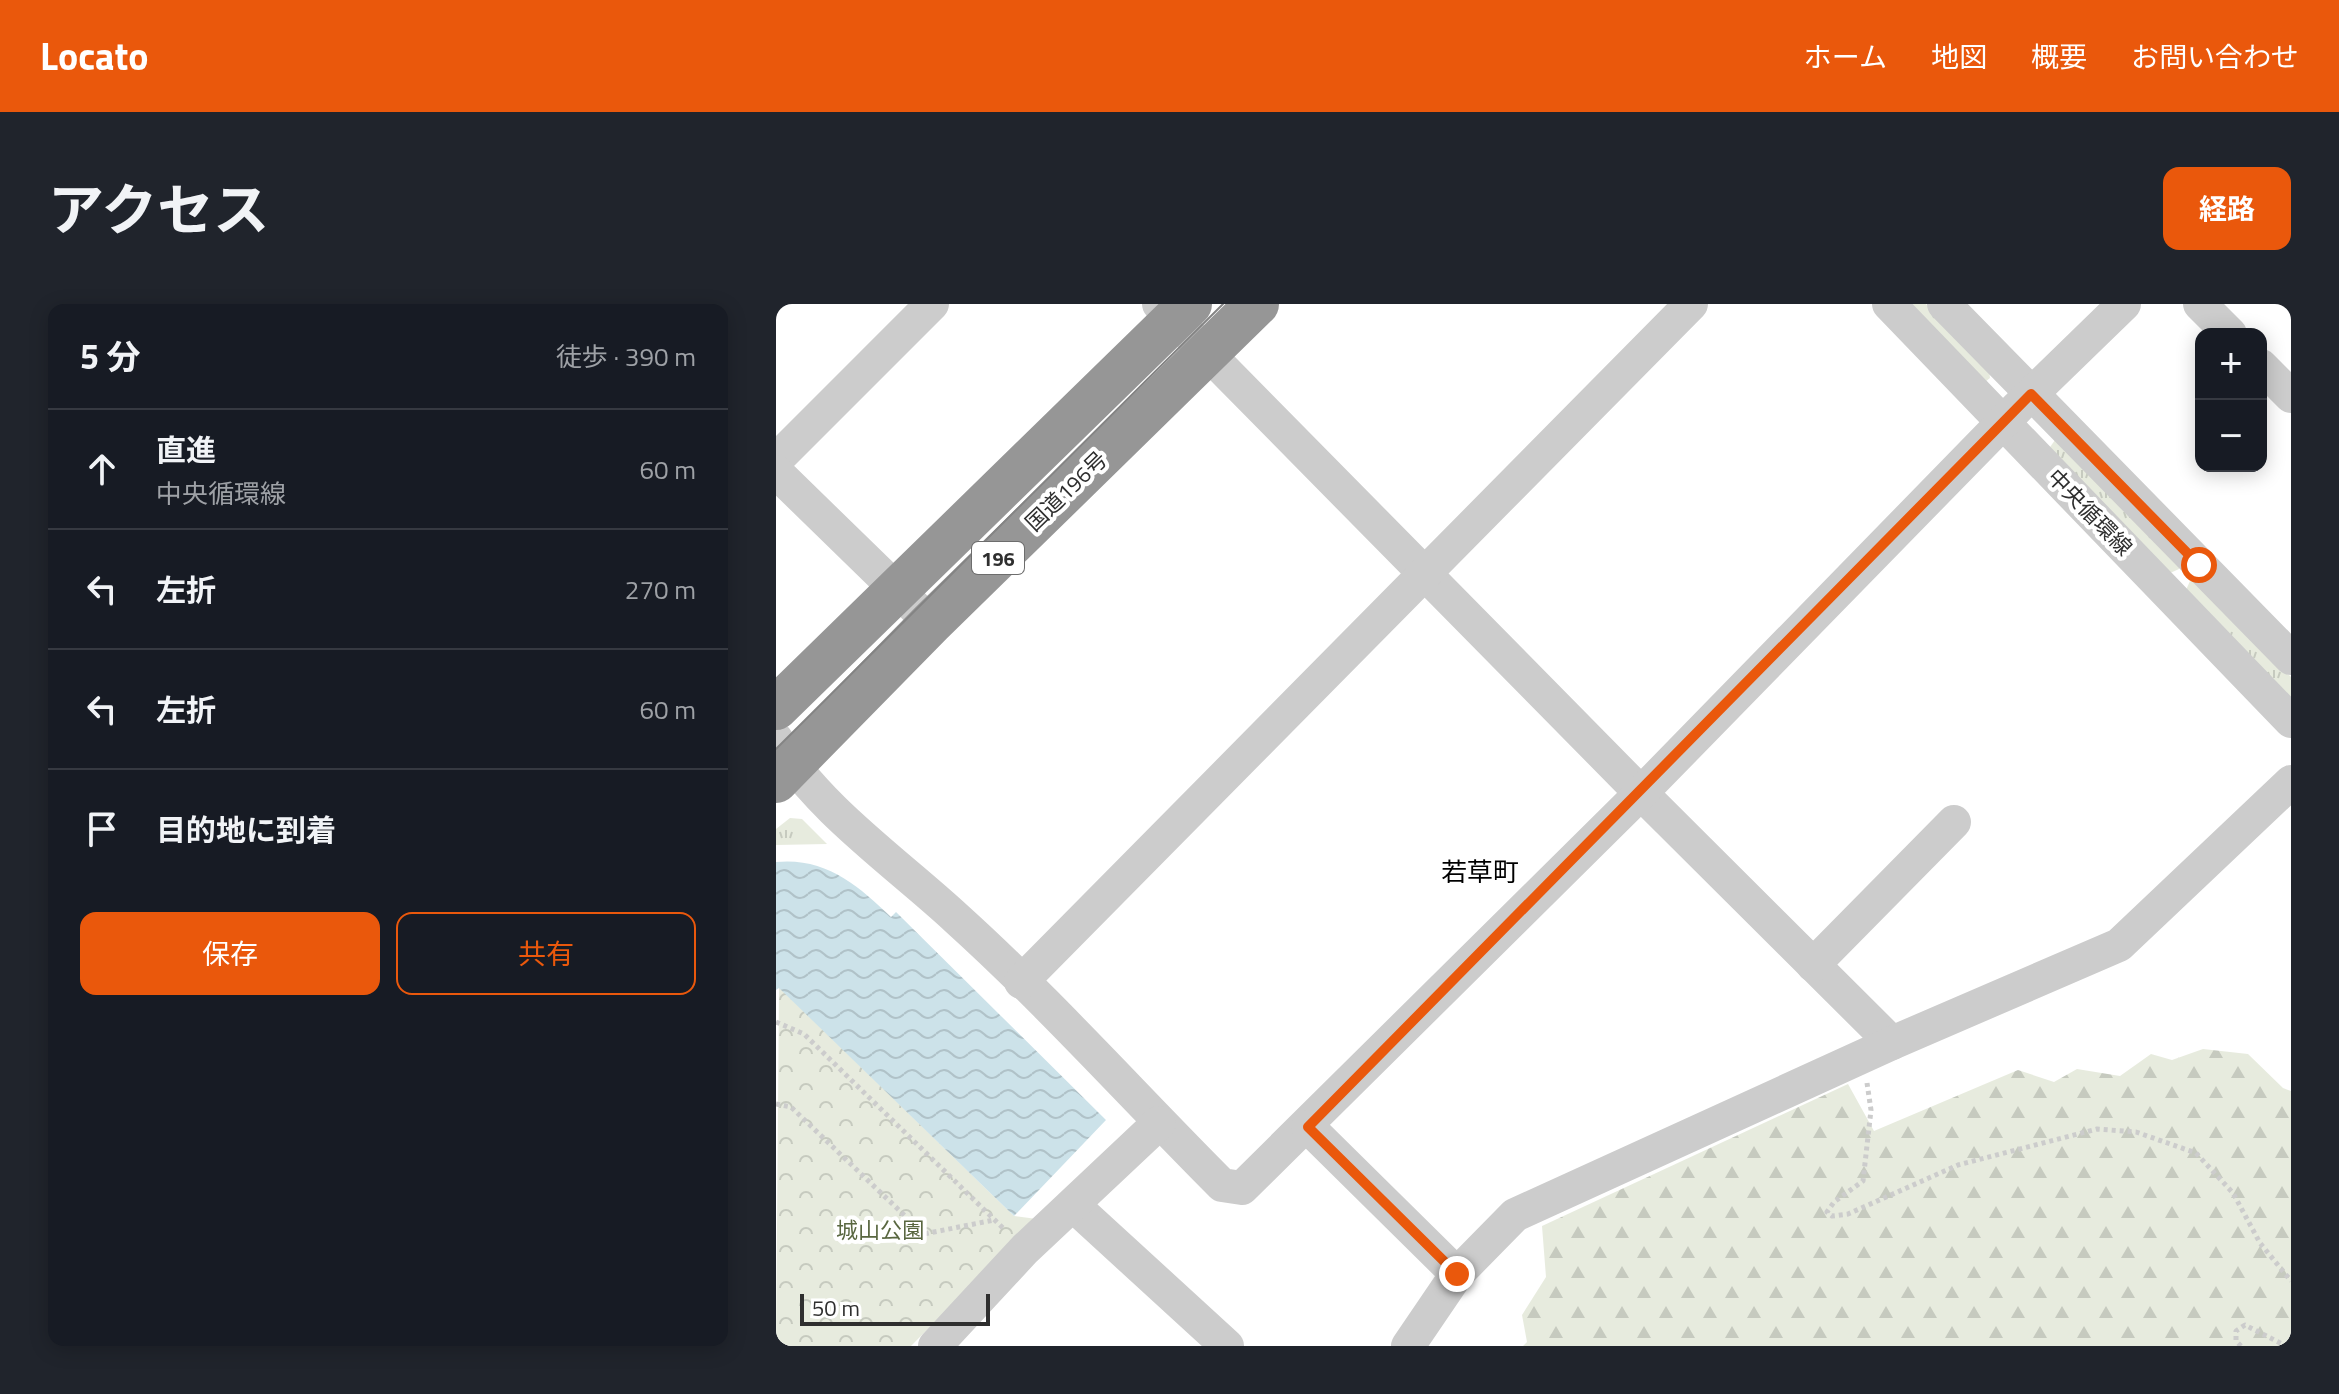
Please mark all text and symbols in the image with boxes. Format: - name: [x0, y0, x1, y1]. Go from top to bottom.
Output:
- text: Locato: [40, 27, 149, 85]
- text: ホーム: [1804, 35, 1887, 78]
- text: 地図: [1931, 35, 1987, 78]
- text: 概要: [2031, 35, 2087, 78]
- text: お問い合わせ: [2131, 35, 2299, 78]
- text: アクセス: [48, 167, 269, 252]
- button: 経路: [2163, 167, 2291, 250]
- map controls: [2195, 328, 2267, 472]
- button: +: [2195, 328, 2267, 400]
- text: 5 分: [80, 330, 141, 382]
- text: 徒歩 · 390 m: [556, 337, 696, 376]
- button: −: [2195, 400, 2267, 472]
- text: 直進: [156, 427, 216, 473]
- street label: 国道196号: [1017, 443, 1115, 539]
- icon: ahead: [80, 447, 124, 491]
- text: 60 m: [639, 450, 696, 489]
- street label: 中央循環線: [2040, 461, 2140, 563]
- text: 中央循環線: [156, 474, 286, 513]
- road number: 196: [972, 542, 1024, 574]
- route start: [2181, 547, 2217, 583]
- icon: left: [80, 567, 124, 611]
- text: 左折: [156, 567, 216, 613]
- text: 270 m: [625, 570, 696, 609]
- icon: left: [80, 687, 124, 731]
- text: 左折: [156, 687, 216, 733]
- text: 60 m: [639, 690, 696, 729]
- icon: arrive: [80, 807, 124, 851]
- text: 目的地に到着: [156, 807, 336, 853]
- district label: 若草町: [1441, 852, 1519, 891]
- button: 保存: [80, 912, 380, 995]
- button: 共有: [396, 912, 696, 995]
- park label: 城山公園: [836, 1213, 924, 1247]
- route end: [1439, 1256, 1475, 1292]
- scale bar: [800, 1290, 990, 1326]
- text: 50 m: [812, 1291, 860, 1325]

